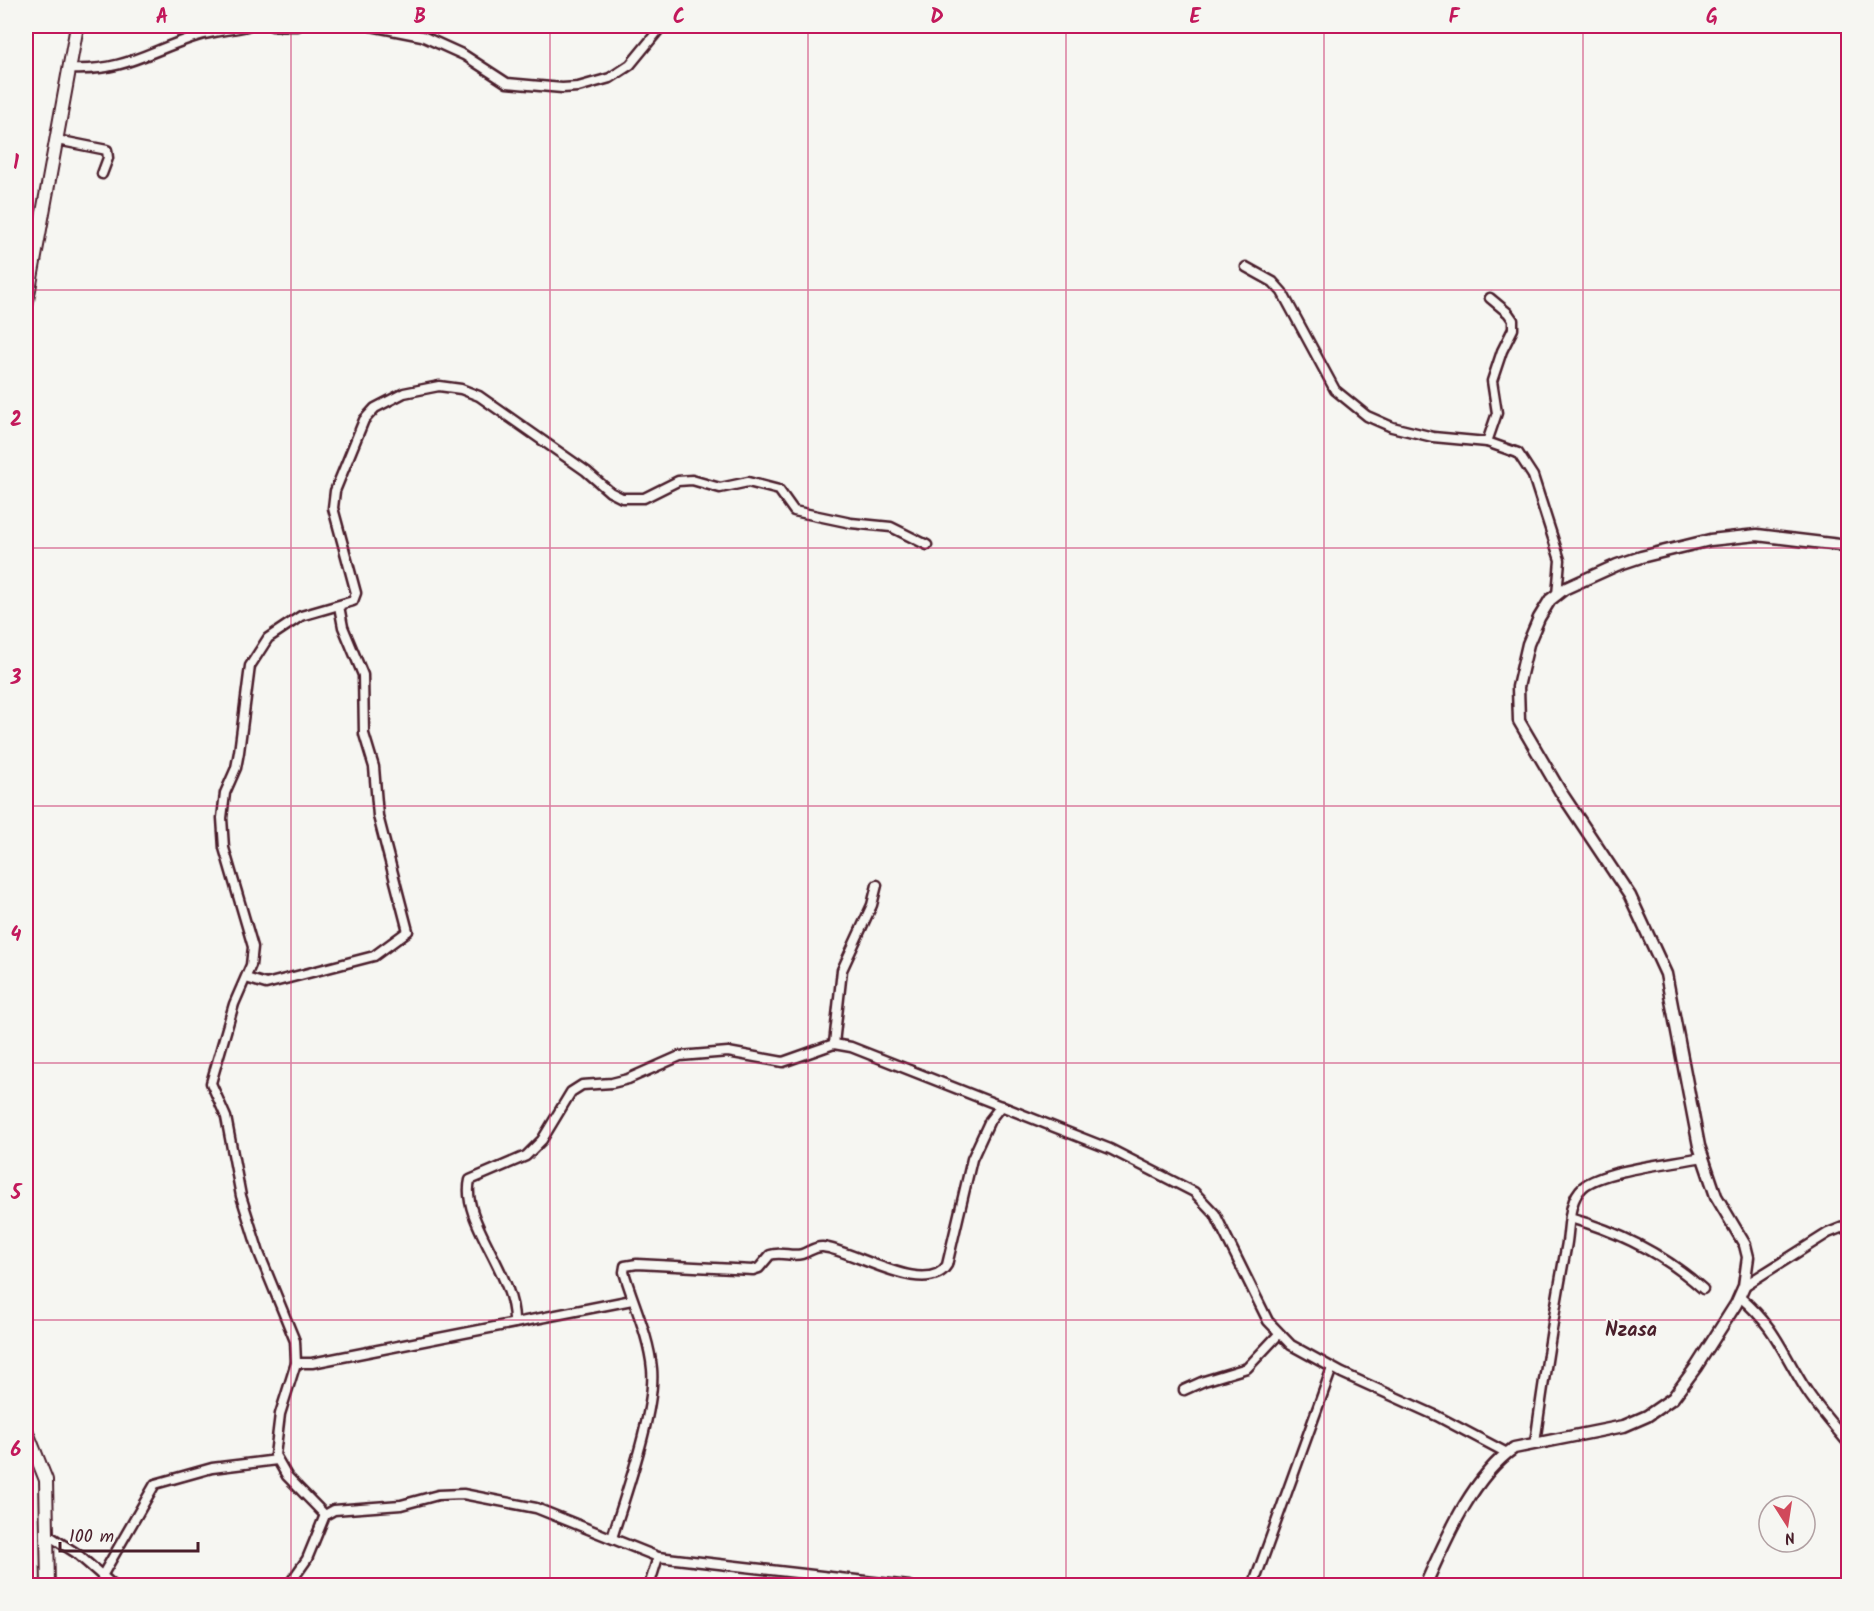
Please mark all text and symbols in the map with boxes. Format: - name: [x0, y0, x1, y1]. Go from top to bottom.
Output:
- text: A: [156, 2, 168, 34]
- text: B: [414, 2, 426, 34]
- text: C: [673, 2, 685, 34]
- text: D: [930, 2, 944, 34]
- text: E: [1189, 2, 1201, 34]
- text: F: [1449, 2, 1461, 34]
- text: G: [1706, 2, 1718, 34]
- text: 1: [13, 148, 19, 180]
- text: 2: [10, 405, 22, 437]
- text: 3: [10, 663, 22, 695]
- text: 4: [11, 920, 22, 952]
- text: 5: [10, 1178, 23, 1210]
- district label: Nzasa: [1605, 1315, 1657, 1347]
- text: 6: [11, 1435, 22, 1467]
- north arrow: [1757, 1494, 1817, 1554]
- scale bar: [60, 1515, 198, 1553]
- text: 100 m: [69, 1523, 114, 1552]
- text: N: [1782, 1524, 1797, 1550]

